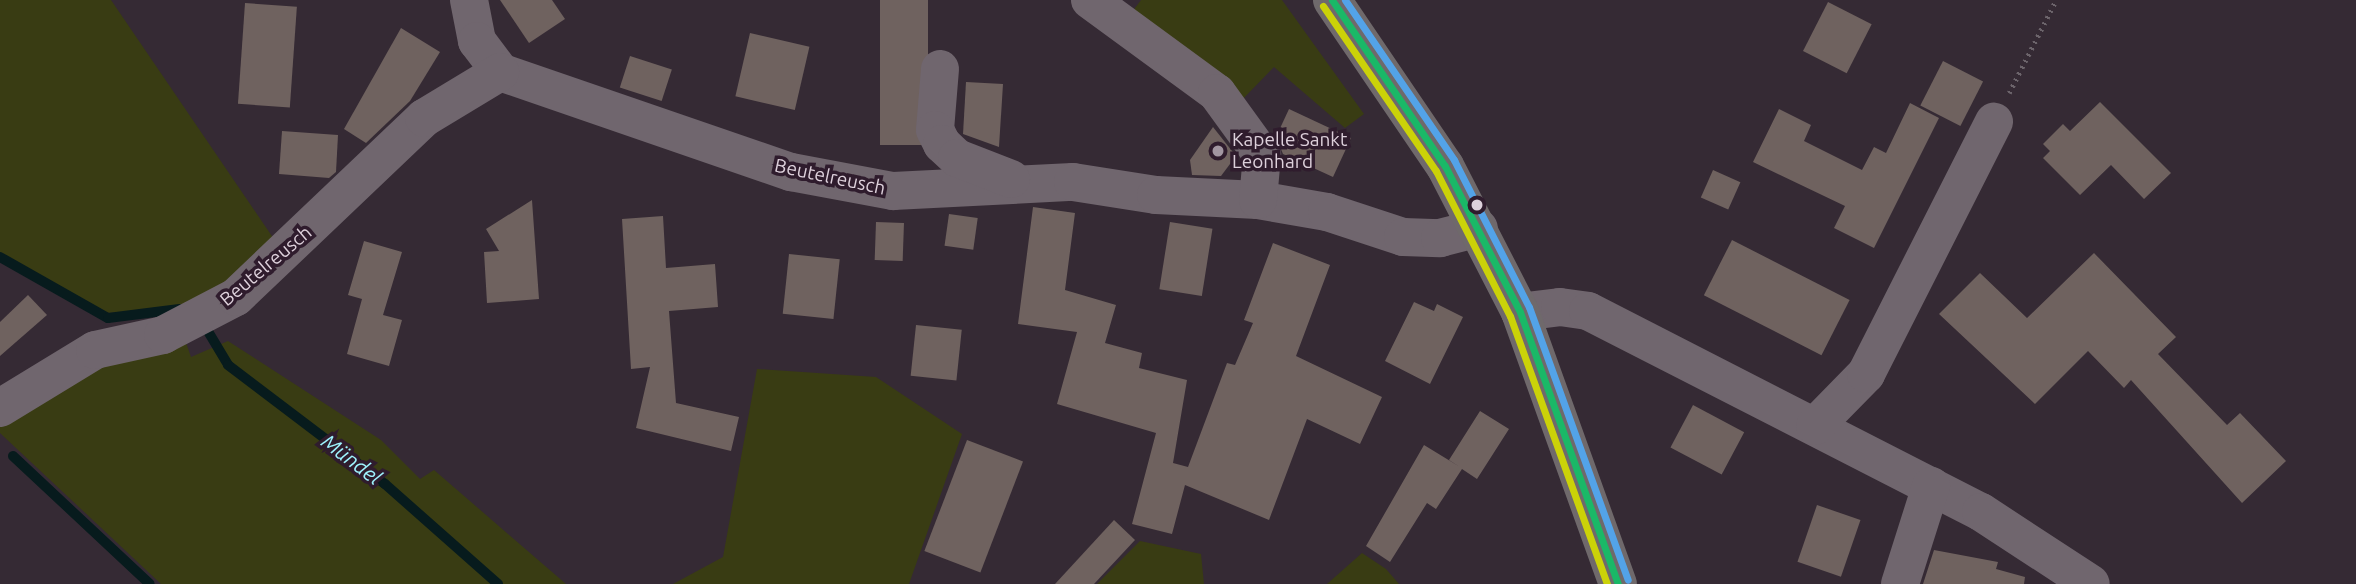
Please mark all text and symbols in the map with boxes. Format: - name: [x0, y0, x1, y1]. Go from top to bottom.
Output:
- place label: Kapelle Sankt Leonhard: [1232, 129, 1347, 173]
- marker: Kapelle Sankt Leonhard: [1210, 143, 1226, 159]
- street label: Beutelreusch: [772, 154, 888, 200]
- unlabelled marker: [1470, 198, 1484, 212]
- street label: Beutelreusch: [215, 221, 317, 311]
- water label: Mündel: [317, 428, 387, 490]

